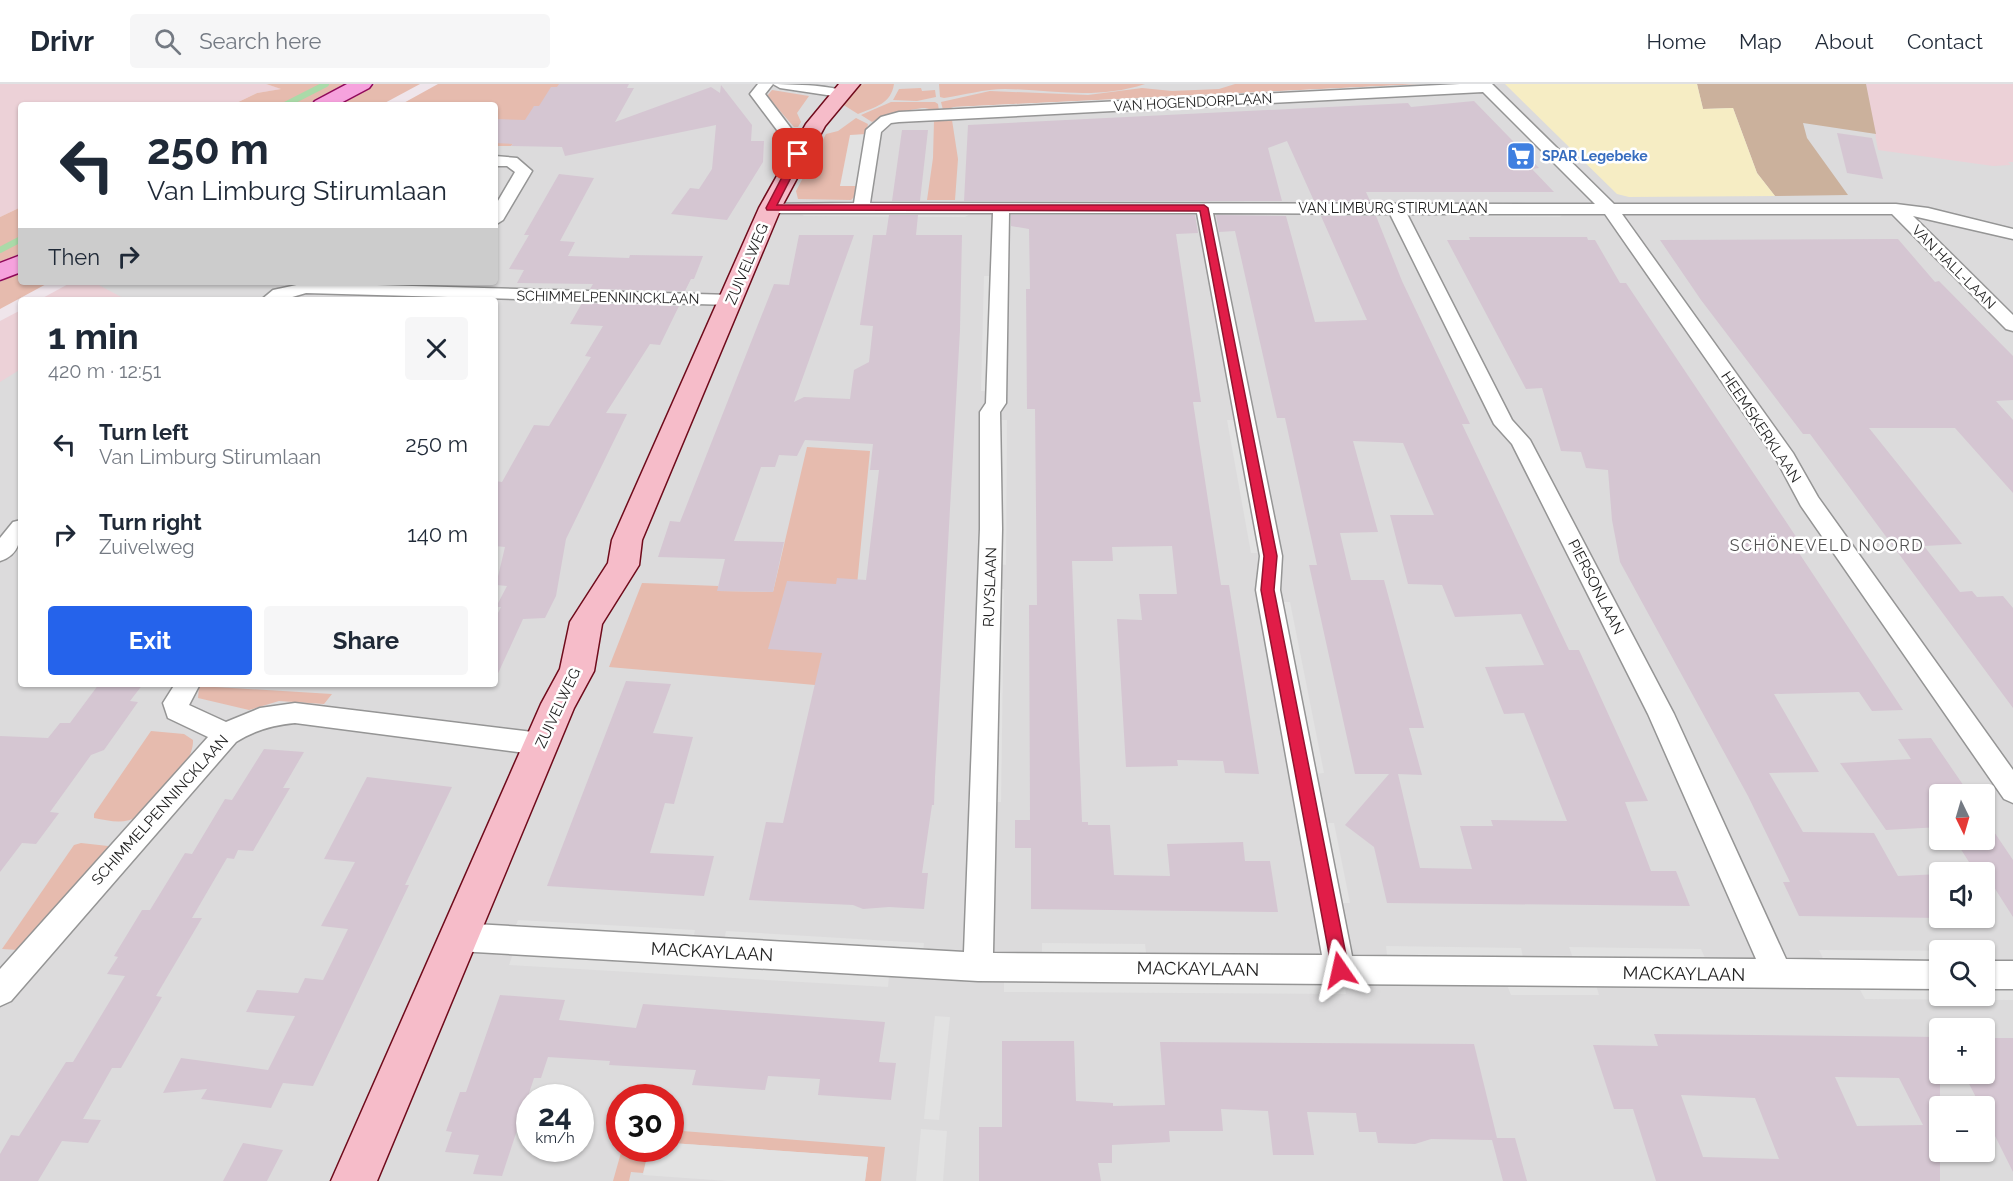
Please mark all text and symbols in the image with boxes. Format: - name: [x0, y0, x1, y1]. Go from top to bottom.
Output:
- search box: [130, 14, 550, 68]
- text: Drivr: [30, 25, 94, 58]
- icon: search: [151, 25, 184, 58]
- text: Search here: [199, 28, 321, 54]
- text: Home: [1647, 29, 1706, 54]
- text: Map: [1739, 29, 1782, 54]
- text: About: [1815, 29, 1874, 54]
- text: Contact: [1907, 29, 1983, 54]
- street label: VAN HOGENDORPLAAN: [1113, 90, 1273, 114]
- text: 250 m: [147, 125, 269, 174]
- icon: left: [48, 126, 126, 204]
- pin: [772, 128, 823, 179]
- icon: arrive: [781, 137, 814, 170]
- supermarket icon: SPAR Legebeke: [1505, 140, 1537, 172]
- place label: SPAR Legebeke: [1542, 148, 1648, 164]
- text: Van Limburg Stirumlaan: [147, 175, 447, 206]
- street label: VAN LIMBURG STIRUMLAAN: [1298, 200, 1488, 216]
- street label: ZUIVELWEG: [722, 221, 772, 307]
- street label: VAN HALL-LAAN: [1909, 222, 1999, 312]
- icon: right: [112, 240, 145, 273]
- text: Then: [48, 244, 100, 270]
- street label: SCHIMMELPENNINCKLAAN: [516, 287, 700, 307]
- text: 1 min: [48, 315, 139, 357]
- button: close: [405, 317, 468, 380]
- text: 420 m · 12:51: [48, 359, 161, 383]
- street label: HEEMSKERKLAAN: [1717, 368, 1805, 486]
- text: Turn left: [99, 419, 189, 445]
- icon: left: [48, 428, 81, 461]
- text: 250 m: [405, 431, 468, 457]
- text: Van Limburg Stirumlaan: [99, 445, 321, 469]
- text: Turn right: [99, 509, 202, 535]
- icon: right: [48, 518, 81, 551]
- text: 140 m: [407, 521, 468, 547]
- text: Zuivelweg: [99, 535, 195, 559]
- district label: SCHÖNEVELD NOORD: [1730, 535, 1924, 555]
- street label: PIERSONLAAN: [1564, 536, 1628, 638]
- street label: RUYSLAAN: [980, 547, 1000, 627]
- button: Exit: [48, 606, 252, 675]
- button: Share: [264, 606, 468, 675]
- street label: ZUIVELWEG: [532, 665, 584, 751]
- street label: SCHIMMELPENNINCKLAAN: [88, 731, 232, 889]
- north arrow: [1929, 784, 1995, 850]
- map controls: [1929, 784, 1995, 1162]
- button: sound: [1929, 862, 1995, 928]
- street label: MACKAYLAAN: [650, 938, 774, 965]
- position arrow: [1308, 938, 1372, 1002]
- button: search: [1929, 940, 1995, 1006]
- street label: MACKAYLAAN: [1137, 957, 1259, 980]
- street label: MACKAYLAAN: [1623, 962, 1745, 985]
- button: +: [1929, 1018, 1995, 1084]
- speed limit sign: 30: [606, 1084, 684, 1162]
- button: −: [1929, 1096, 1995, 1162]
- text: 24: [538, 1098, 572, 1133]
- text: km/h: [535, 1129, 575, 1147]

